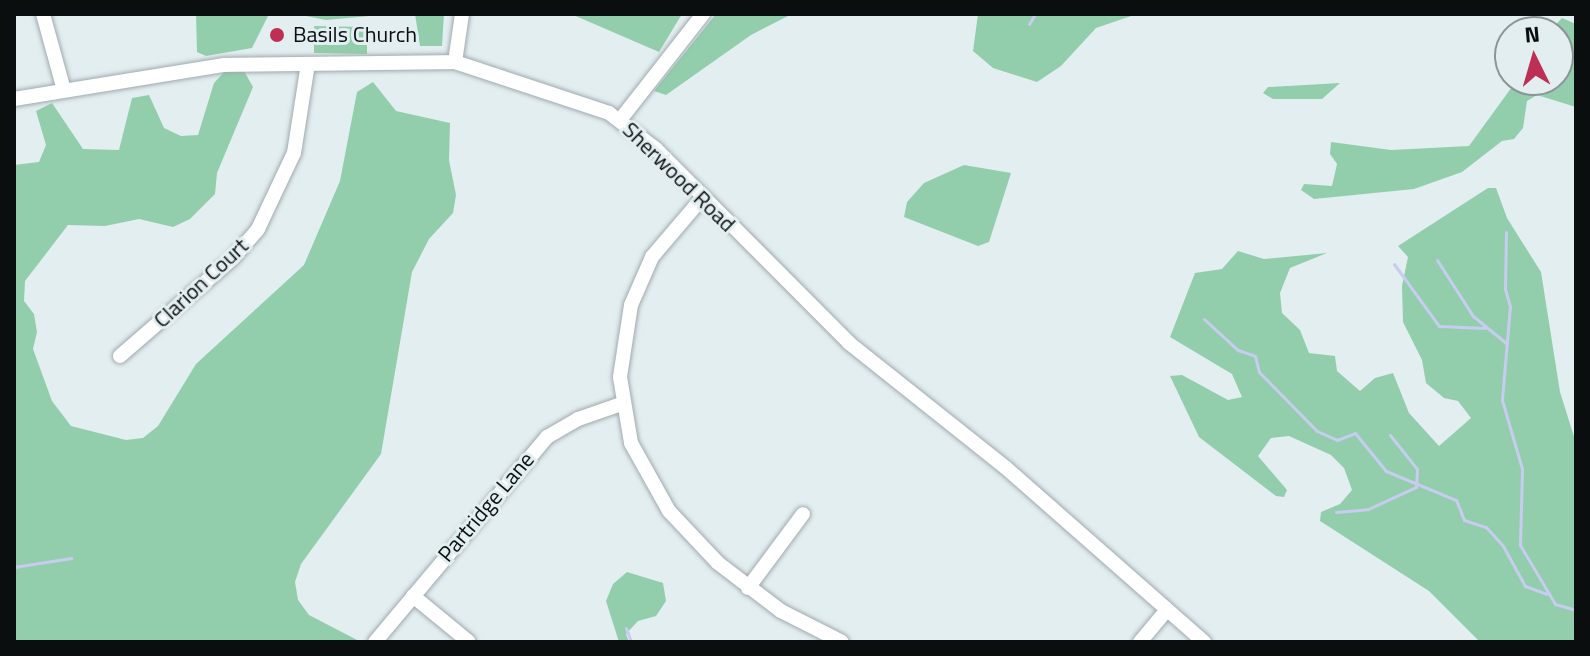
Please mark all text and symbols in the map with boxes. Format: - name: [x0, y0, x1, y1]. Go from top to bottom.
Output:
- north arrow: [1494, 16, 1574, 96]
- text: N: [1523, 16, 1541, 52]
- place label: Basils Church: [293, 22, 417, 48]
- marker: Basils Church: [268, 26, 286, 44]
- street label: Sherwood Road: [617, 117, 741, 237]
- street label: Clarion Court: [148, 233, 254, 333]
- street label: Partridge Lane: [432, 447, 540, 567]

